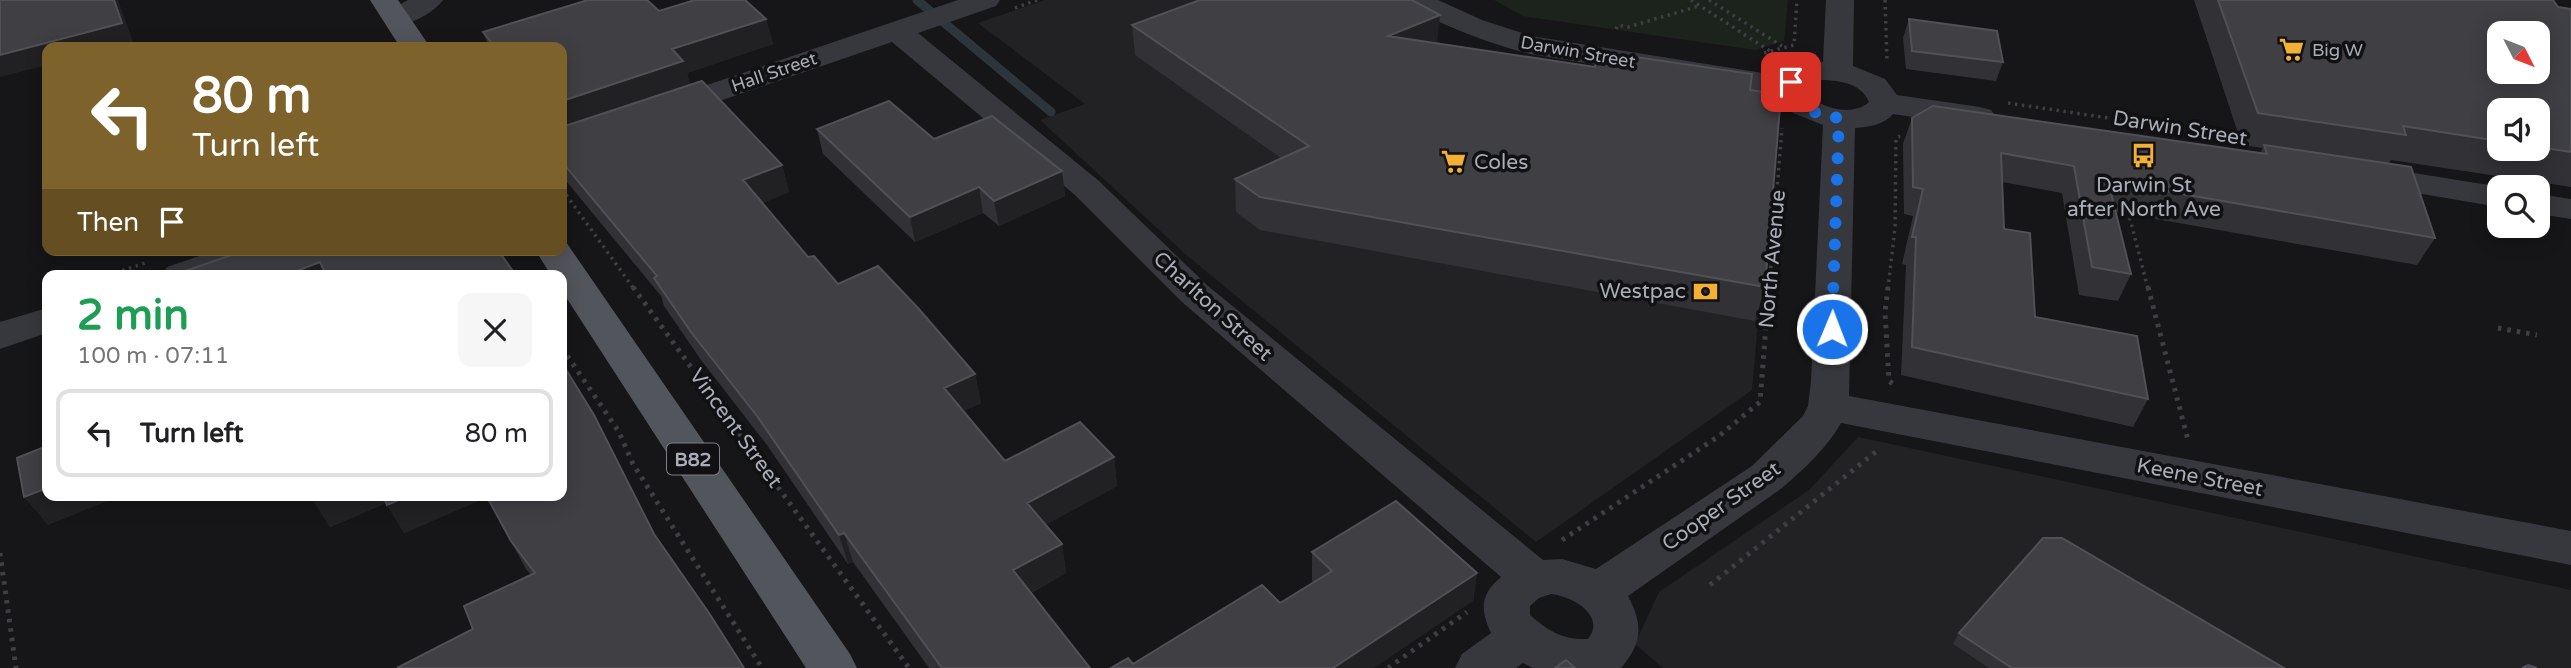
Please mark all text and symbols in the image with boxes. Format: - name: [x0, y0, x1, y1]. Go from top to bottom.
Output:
- north arrow: [2487, 21, 2550, 84]
- map controls: [2487, 21, 2550, 238]
- street label: Darwin Street: [1519, 31, 1637, 73]
- supermarket icon: Big W: [2278, 36, 2306, 64]
- place label: Big W: [2312, 39, 2363, 61]
- street label: Hall Street: [728, 47, 820, 97]
- pin: [1761, 52, 1821, 112]
- icon: arrive: [1772, 63, 1810, 101]
- text: 80 m: [192, 67, 311, 126]
- icon: left: [77, 70, 168, 161]
- button: sound: [2487, 98, 2550, 161]
- street label: Darwin Street: [2111, 106, 2249, 151]
- text: Turn left: [192, 127, 319, 165]
- bus stop icon: Darwin St after North Ave: [2130, 142, 2158, 170]
- supermarket icon: Coles: [1440, 148, 1468, 176]
- place label: Coles: [1474, 150, 1528, 175]
- place label: Darwin St after North Ave: [2067, 173, 2221, 222]
- button: search: [2487, 175, 2550, 238]
- street label: North Avenue: [1754, 189, 1791, 329]
- icon: arrive: [153, 203, 191, 241]
- text: Then: [77, 207, 139, 238]
- street label: Charlton Street: [1148, 246, 1277, 366]
- bank icon: Westpac: [1692, 277, 1720, 305]
- place label: Westpac: [1600, 279, 1686, 304]
- text: 2 min: [77, 290, 189, 341]
- position arrow: [1795, 292, 1869, 366]
- button: close: [458, 293, 532, 367]
- text: 100 m · 07:11: [77, 342, 229, 370]
- street label: Vincent Street: [684, 364, 787, 493]
- icon: left: [81, 414, 119, 452]
- text: Turn left: [140, 418, 243, 449]
- text: 80 m: [465, 418, 528, 449]
- road number: B82: [667, 444, 719, 474]
- street label: Keene Street: [2135, 453, 2265, 502]
- street label: Cooper Street: [1657, 456, 1785, 556]

